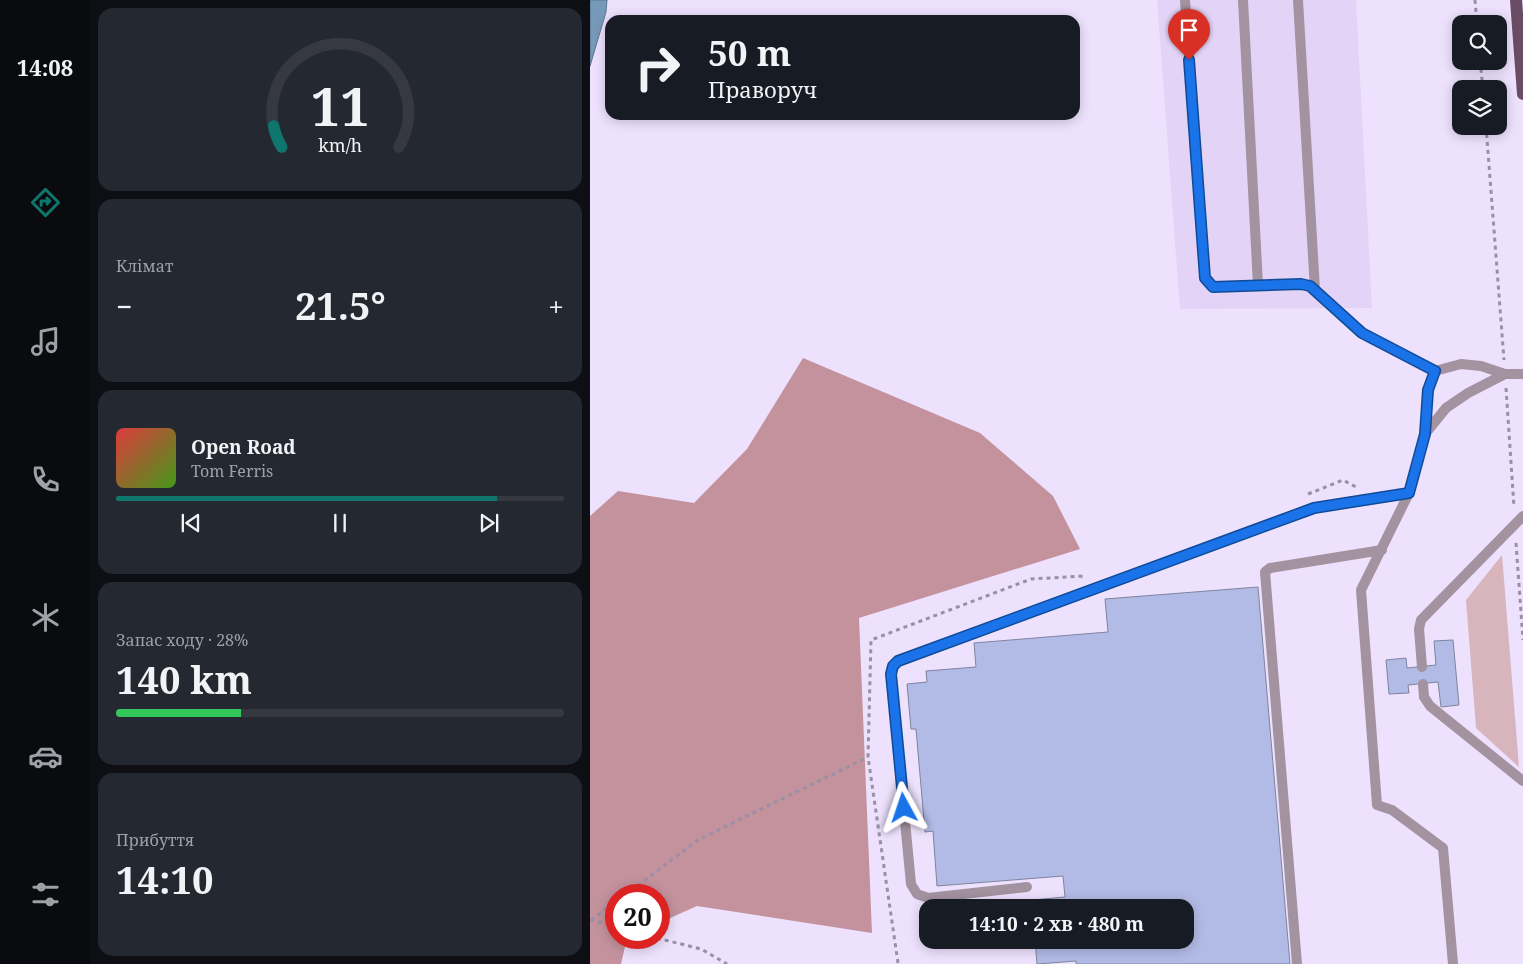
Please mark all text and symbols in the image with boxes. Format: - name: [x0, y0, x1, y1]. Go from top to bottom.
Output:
- pin: [1168, 9, 1210, 60]
- map controls: [1452, 15, 1507, 135]
- button: search: [1452, 15, 1507, 70]
- icon: arrive: [1175, 16, 1203, 44]
- text: 50 m: [708, 29, 791, 76]
- icon: right: [625, 35, 690, 100]
- text: 14:08: [17, 52, 73, 82]
- text: 11: [311, 70, 369, 141]
- text: Праворуч: [708, 74, 817, 104]
- button: layers: [1452, 80, 1507, 135]
- text: km/h: [318, 133, 362, 157]
- icon: directions: [28, 185, 63, 220]
- text: Клімат: [116, 255, 173, 277]
- text: 21.5°: [295, 279, 386, 331]
- text: −: [116, 287, 132, 325]
- text: +: [548, 287, 564, 325]
- icon: music: [28, 324, 63, 359]
- text: Open Road: [191, 434, 296, 460]
- text: Tom Ferris: [191, 460, 273, 482]
- icon: phone: [28, 462, 63, 497]
- icon: previous: [177, 509, 205, 537]
- icon: pause: [326, 509, 354, 537]
- icon: next: [475, 509, 503, 537]
- icon: climate: [28, 600, 63, 635]
- text: Запас ходу · 28%: [116, 629, 248, 651]
- text: 140 km: [116, 653, 252, 705]
- icon: car: [28, 739, 63, 774]
- position arrow: [877, 781, 929, 833]
- text: Прибуття: [116, 829, 194, 851]
- text: 14:10: [116, 853, 213, 905]
- icon: filters: [28, 877, 63, 912]
- speed limit sign: 20: [605, 884, 670, 949]
- text: 14:10 · 2 хв · 480 m: [969, 911, 1144, 937]

